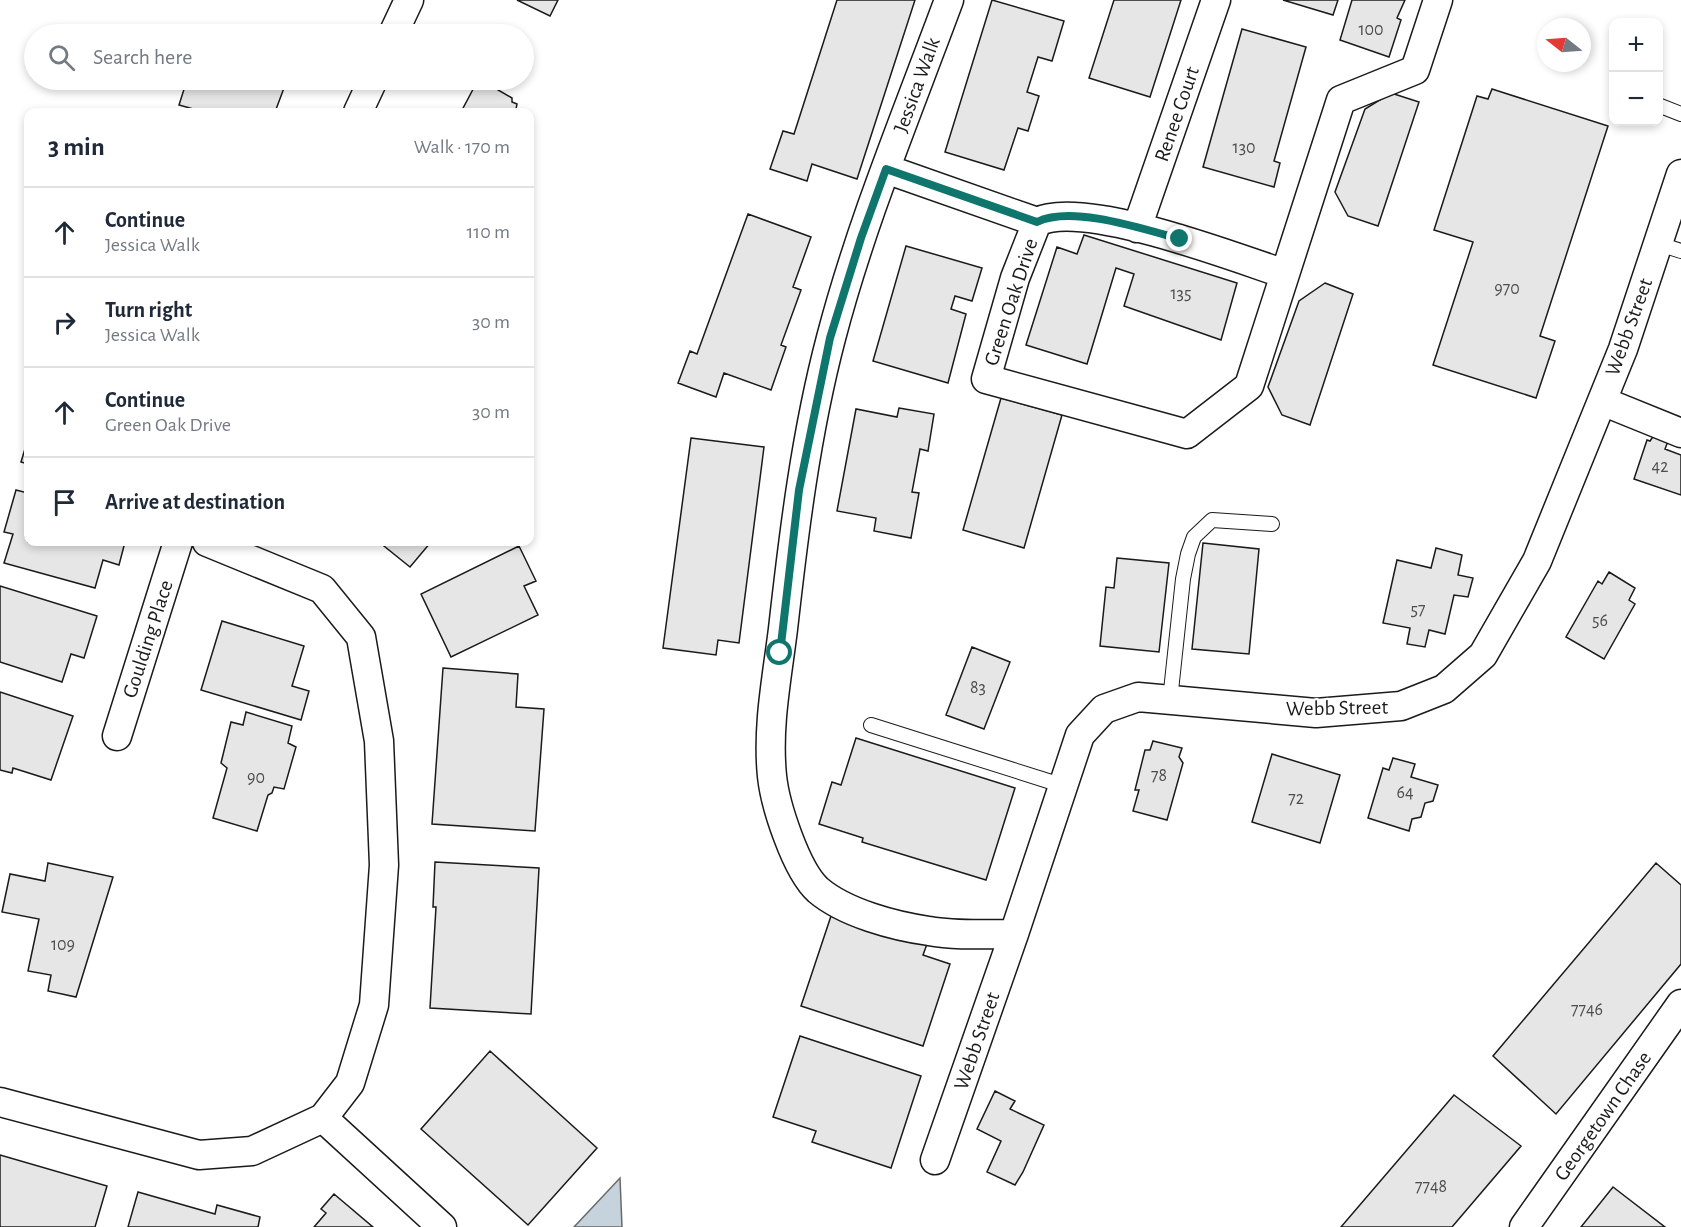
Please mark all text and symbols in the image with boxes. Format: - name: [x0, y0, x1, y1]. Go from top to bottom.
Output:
- north arrow: [1537, 18, 1591, 72]
- map controls: [1609, 18, 1663, 126]
- button: +: [1609, 18, 1663, 72]
- house number: 100: [1358, 21, 1384, 39]
- search box: [24, 24, 534, 90]
- street label: Jessica Walk: [890, 34, 944, 135]
- icon: search: [45, 41, 78, 74]
- text: Search here: [93, 46, 192, 68]
- street label: Renee Court: [1151, 63, 1203, 164]
- button: −: [1609, 72, 1663, 126]
- text: 3 min: [48, 134, 105, 160]
- text: Walk · 170 m: [414, 137, 510, 157]
- house number: 130: [1232, 139, 1256, 157]
- text: Continue: [105, 209, 185, 231]
- icon: ahead: [48, 216, 81, 249]
- text: 110 m: [466, 222, 510, 242]
- route end: [1166, 225, 1192, 251]
- text: Jessica Walk: [105, 235, 200, 255]
- street label: Green Oak Drive: [981, 236, 1041, 368]
- street label: Webb Street: [1602, 275, 1656, 379]
- house number: 970: [1494, 280, 1520, 298]
- house number: 135: [1170, 285, 1192, 303]
- text: Turn right: [105, 299, 192, 321]
- icon: right: [48, 306, 81, 339]
- text: 30 m: [472, 312, 510, 332]
- text: Jessica Walk: [105, 325, 200, 345]
- text: Continue: [105, 389, 185, 411]
- icon: ahead: [48, 396, 81, 429]
- text: 30 m: [472, 402, 510, 422]
- text: Green Oak Drive: [105, 415, 231, 435]
- house number: 42: [1652, 458, 1668, 476]
- icon: arrive: [48, 486, 81, 519]
- text: Arrive at destination: [105, 491, 285, 513]
- street label: Goulding Place: [119, 578, 177, 700]
- house number: 57: [1410, 601, 1426, 619]
- house number: 56: [1592, 612, 1608, 630]
- route start: [766, 639, 792, 665]
- house number: 83: [970, 679, 986, 697]
- street label: Webb Street: [1286, 697, 1388, 719]
- house number: 78: [1151, 767, 1167, 785]
- house number: 90: [247, 769, 265, 787]
- house number: 64: [1396, 784, 1414, 802]
- house number: 72: [1288, 790, 1304, 808]
- house number: 109: [51, 936, 75, 954]
- street label: Webb Street: [950, 989, 1004, 1093]
- house number: 7746: [1571, 1001, 1603, 1019]
- street label: Georgetown Chase: [1551, 1048, 1655, 1184]
- house number: 7748: [1415, 1178, 1447, 1196]

